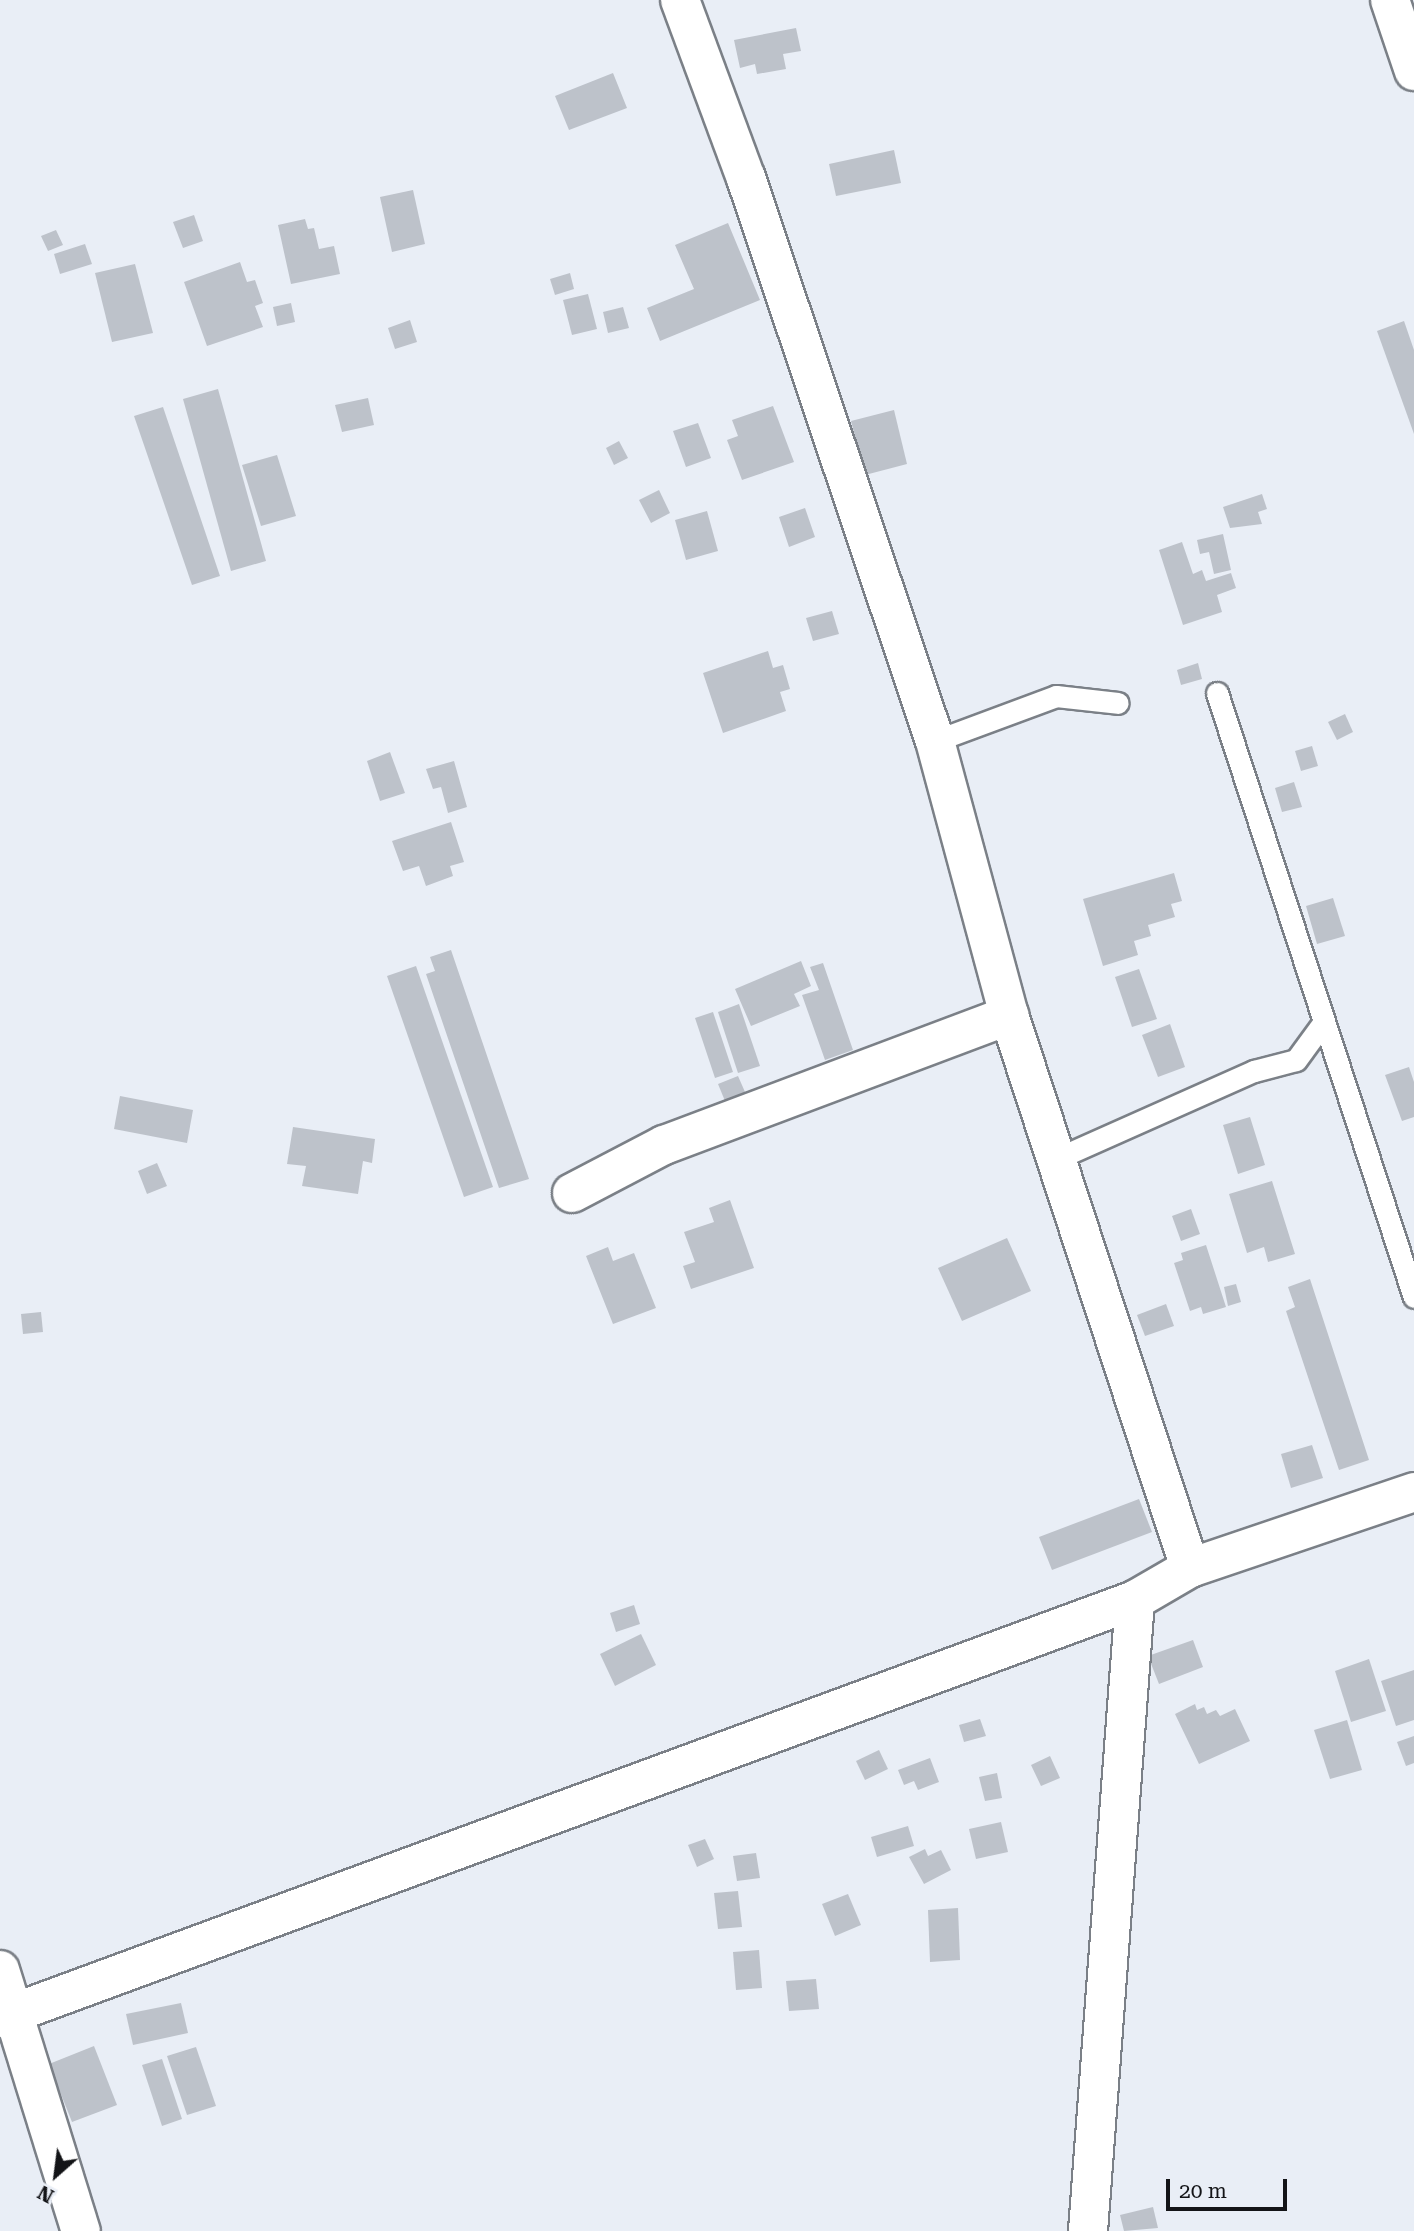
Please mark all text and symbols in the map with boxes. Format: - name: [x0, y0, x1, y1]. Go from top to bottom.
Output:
- north arrow: [21, 2140, 91, 2210]
- scale bar: [1169, 2164, 1290, 2208]
- text: 20 m: [1179, 2179, 1227, 2203]
- text: N: [34, 2180, 58, 2208]

